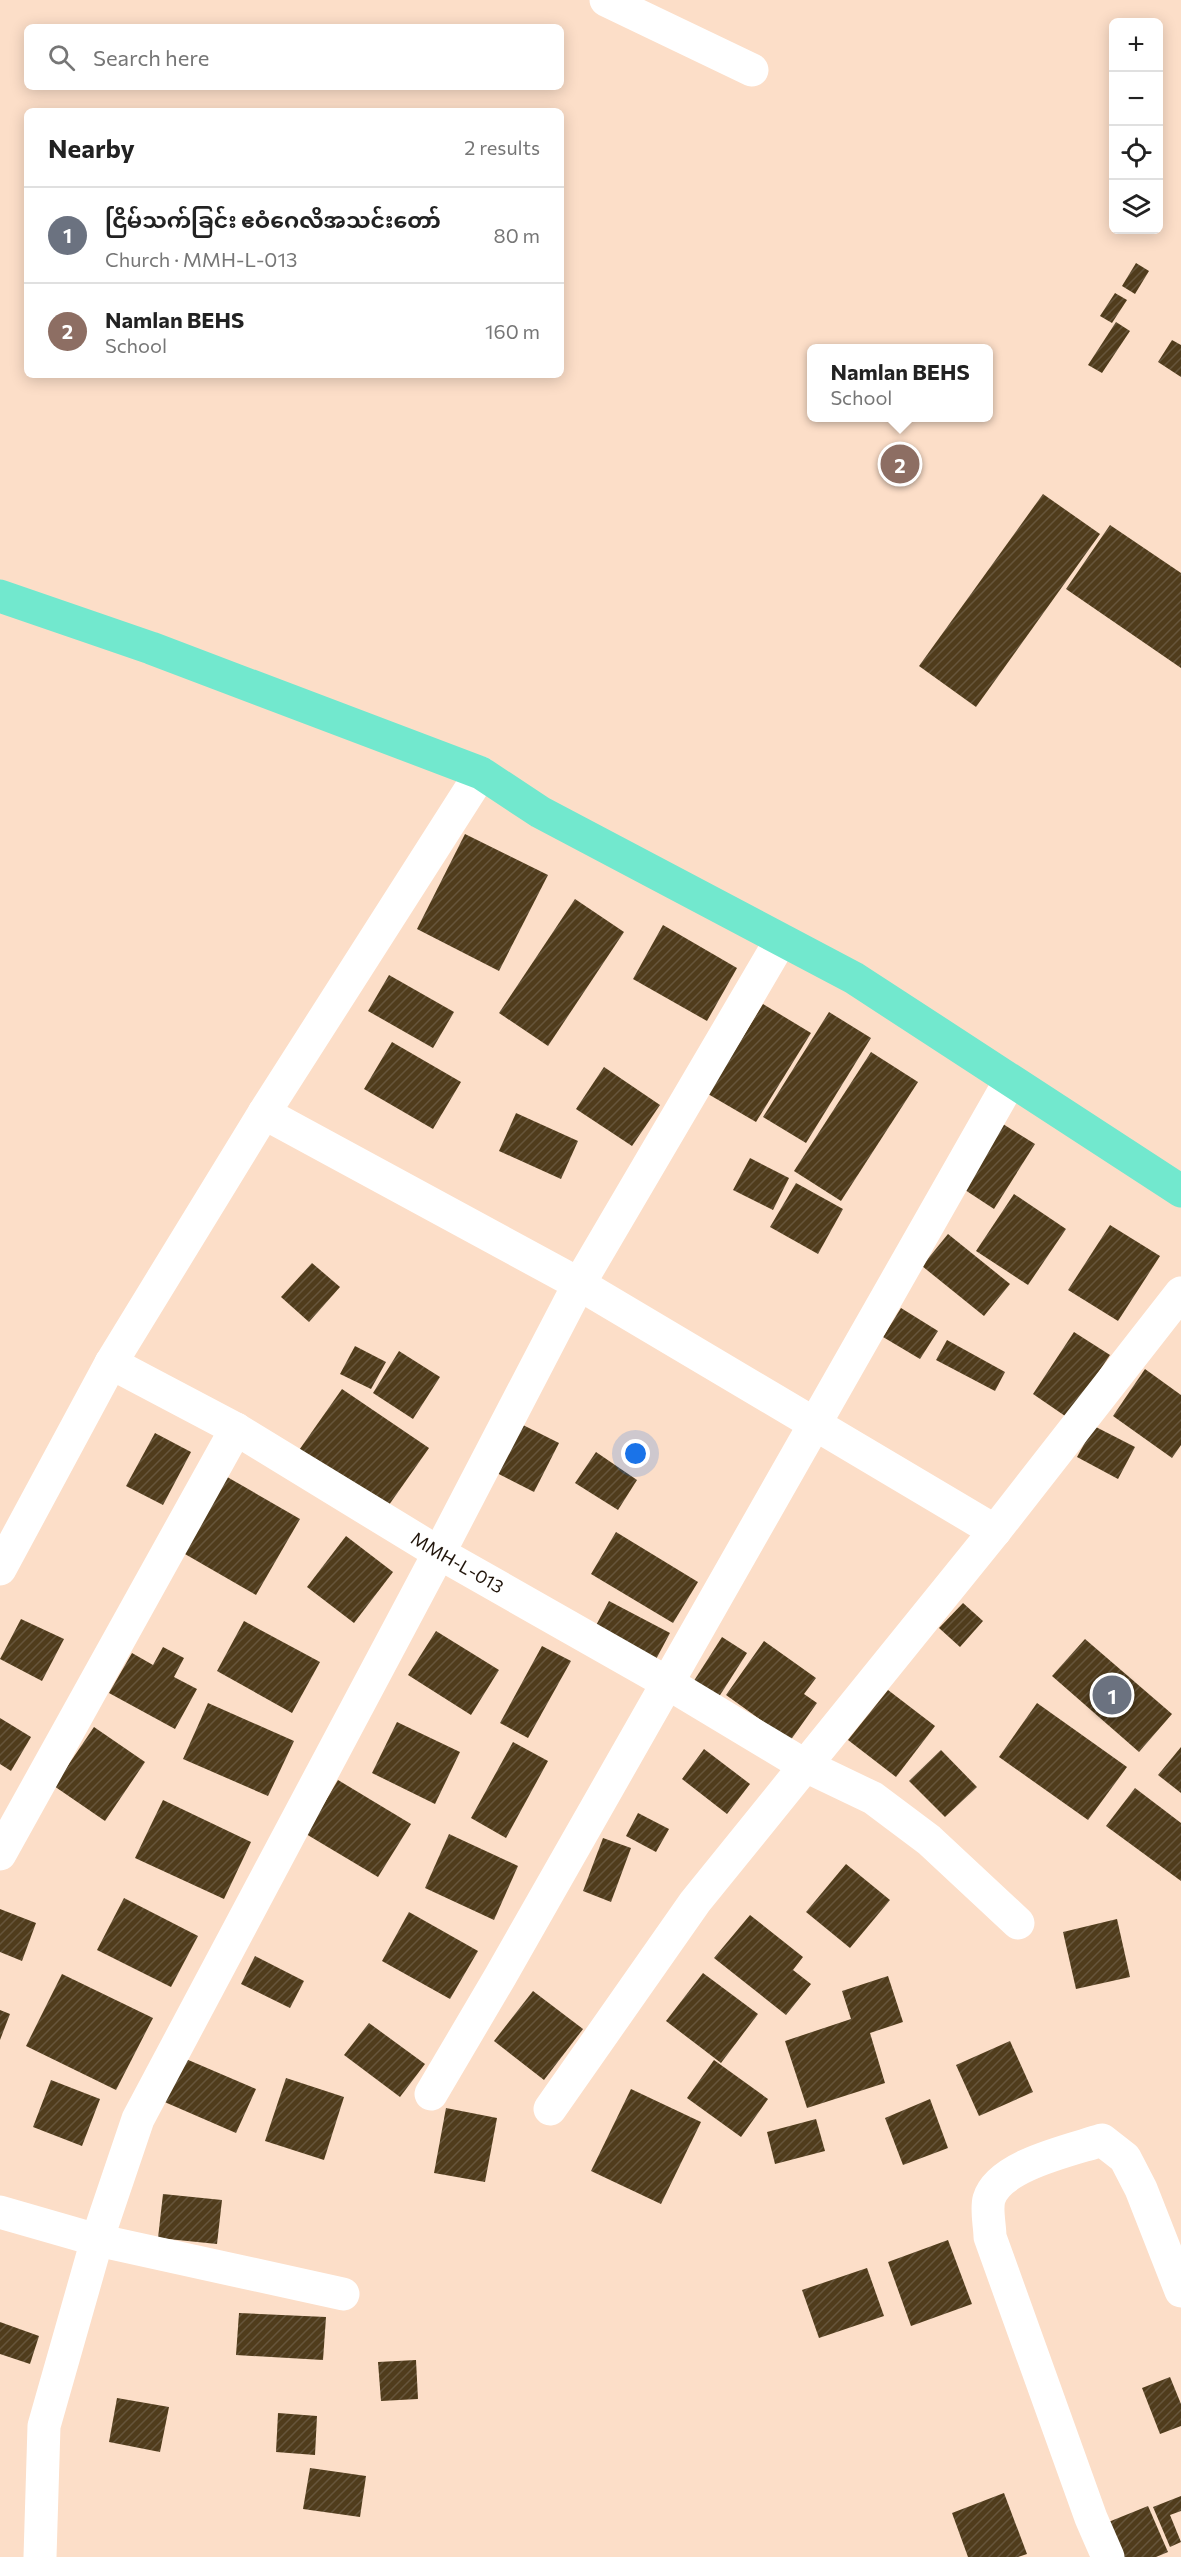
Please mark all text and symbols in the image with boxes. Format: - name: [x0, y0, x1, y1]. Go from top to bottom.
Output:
- map controls: [1109, 18, 1163, 234]
- button: +: [1109, 18, 1163, 72]
- search box: [24, 24, 564, 90]
- icon: search: [45, 41, 78, 74]
- text: Search here: [93, 44, 209, 71]
- button: −: [1109, 72, 1163, 126]
- button: locate: [1109, 126, 1163, 180]
- text: Nearby: [48, 132, 135, 163]
- text: 2 results: [464, 135, 540, 159]
- button: layers: [1109, 180, 1163, 234]
- text: ငြိမ်သက်ခြင်း ဧဝံဂေလိအသင်းတော်: [105, 206, 441, 233]
- text: 1: [63, 223, 72, 247]
- text: 80 m: [494, 223, 540, 247]
- text: Church · MMH-L-013: [105, 247, 297, 271]
- text: Namlan BEHS: [105, 306, 244, 333]
- text: 2: [62, 319, 73, 343]
- text: 160 m: [485, 319, 540, 343]
- text: School: [105, 333, 167, 357]
- popup: [807, 344, 993, 422]
- text: Namlan BEHS: [830, 358, 970, 385]
- text: School: [830, 385, 892, 409]
- pin: 2: [880, 442, 920, 486]
- your location: [621, 1439, 650, 1468]
- street label: MMH-L-013: [407, 1527, 508, 1597]
- pin: 1: [1092, 1672, 1132, 1718]

